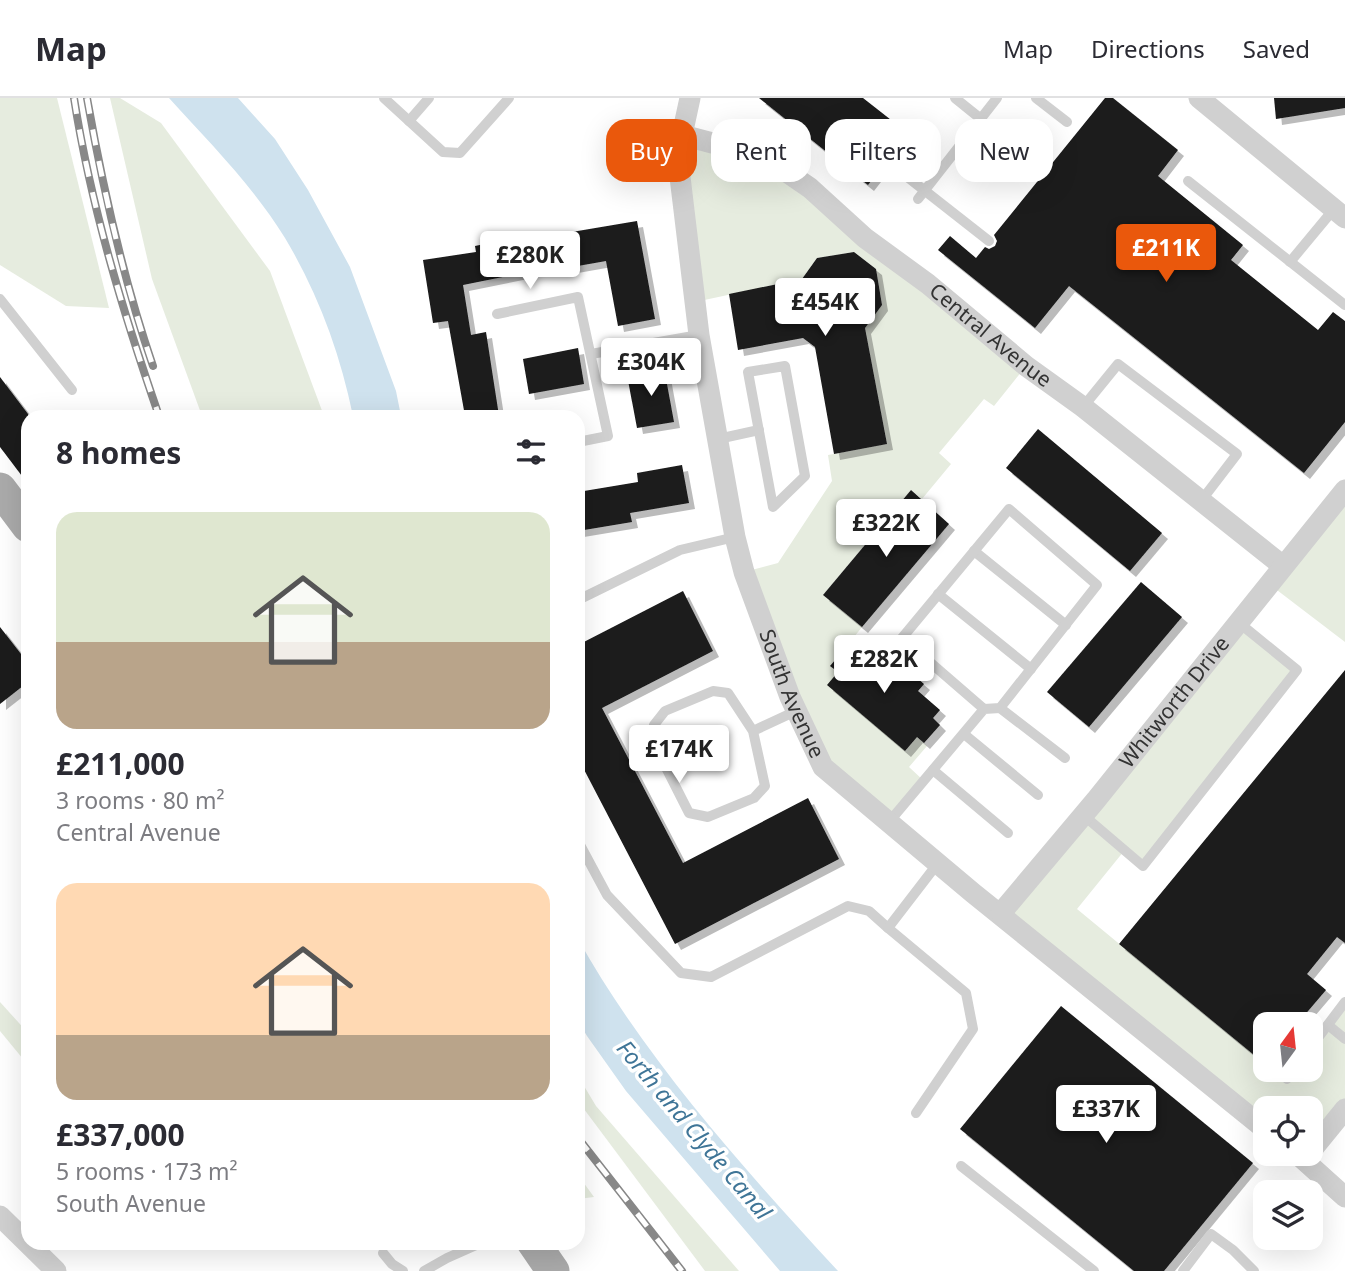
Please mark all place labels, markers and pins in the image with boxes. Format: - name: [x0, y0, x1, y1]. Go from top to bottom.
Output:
- pin: £211K: [1117, 225, 1215, 284]
- pin: £280K: [481, 232, 579, 291]
- pin: £454K: [776, 278, 874, 338]
- pin: £304K: [602, 338, 700, 398]
- pin: £322K: [837, 500, 935, 559]
- pin: £282K: [835, 636, 933, 695]
- pin: £174K: [630, 726, 728, 785]
- pin: £337K: [1057, 1086, 1155, 1145]

